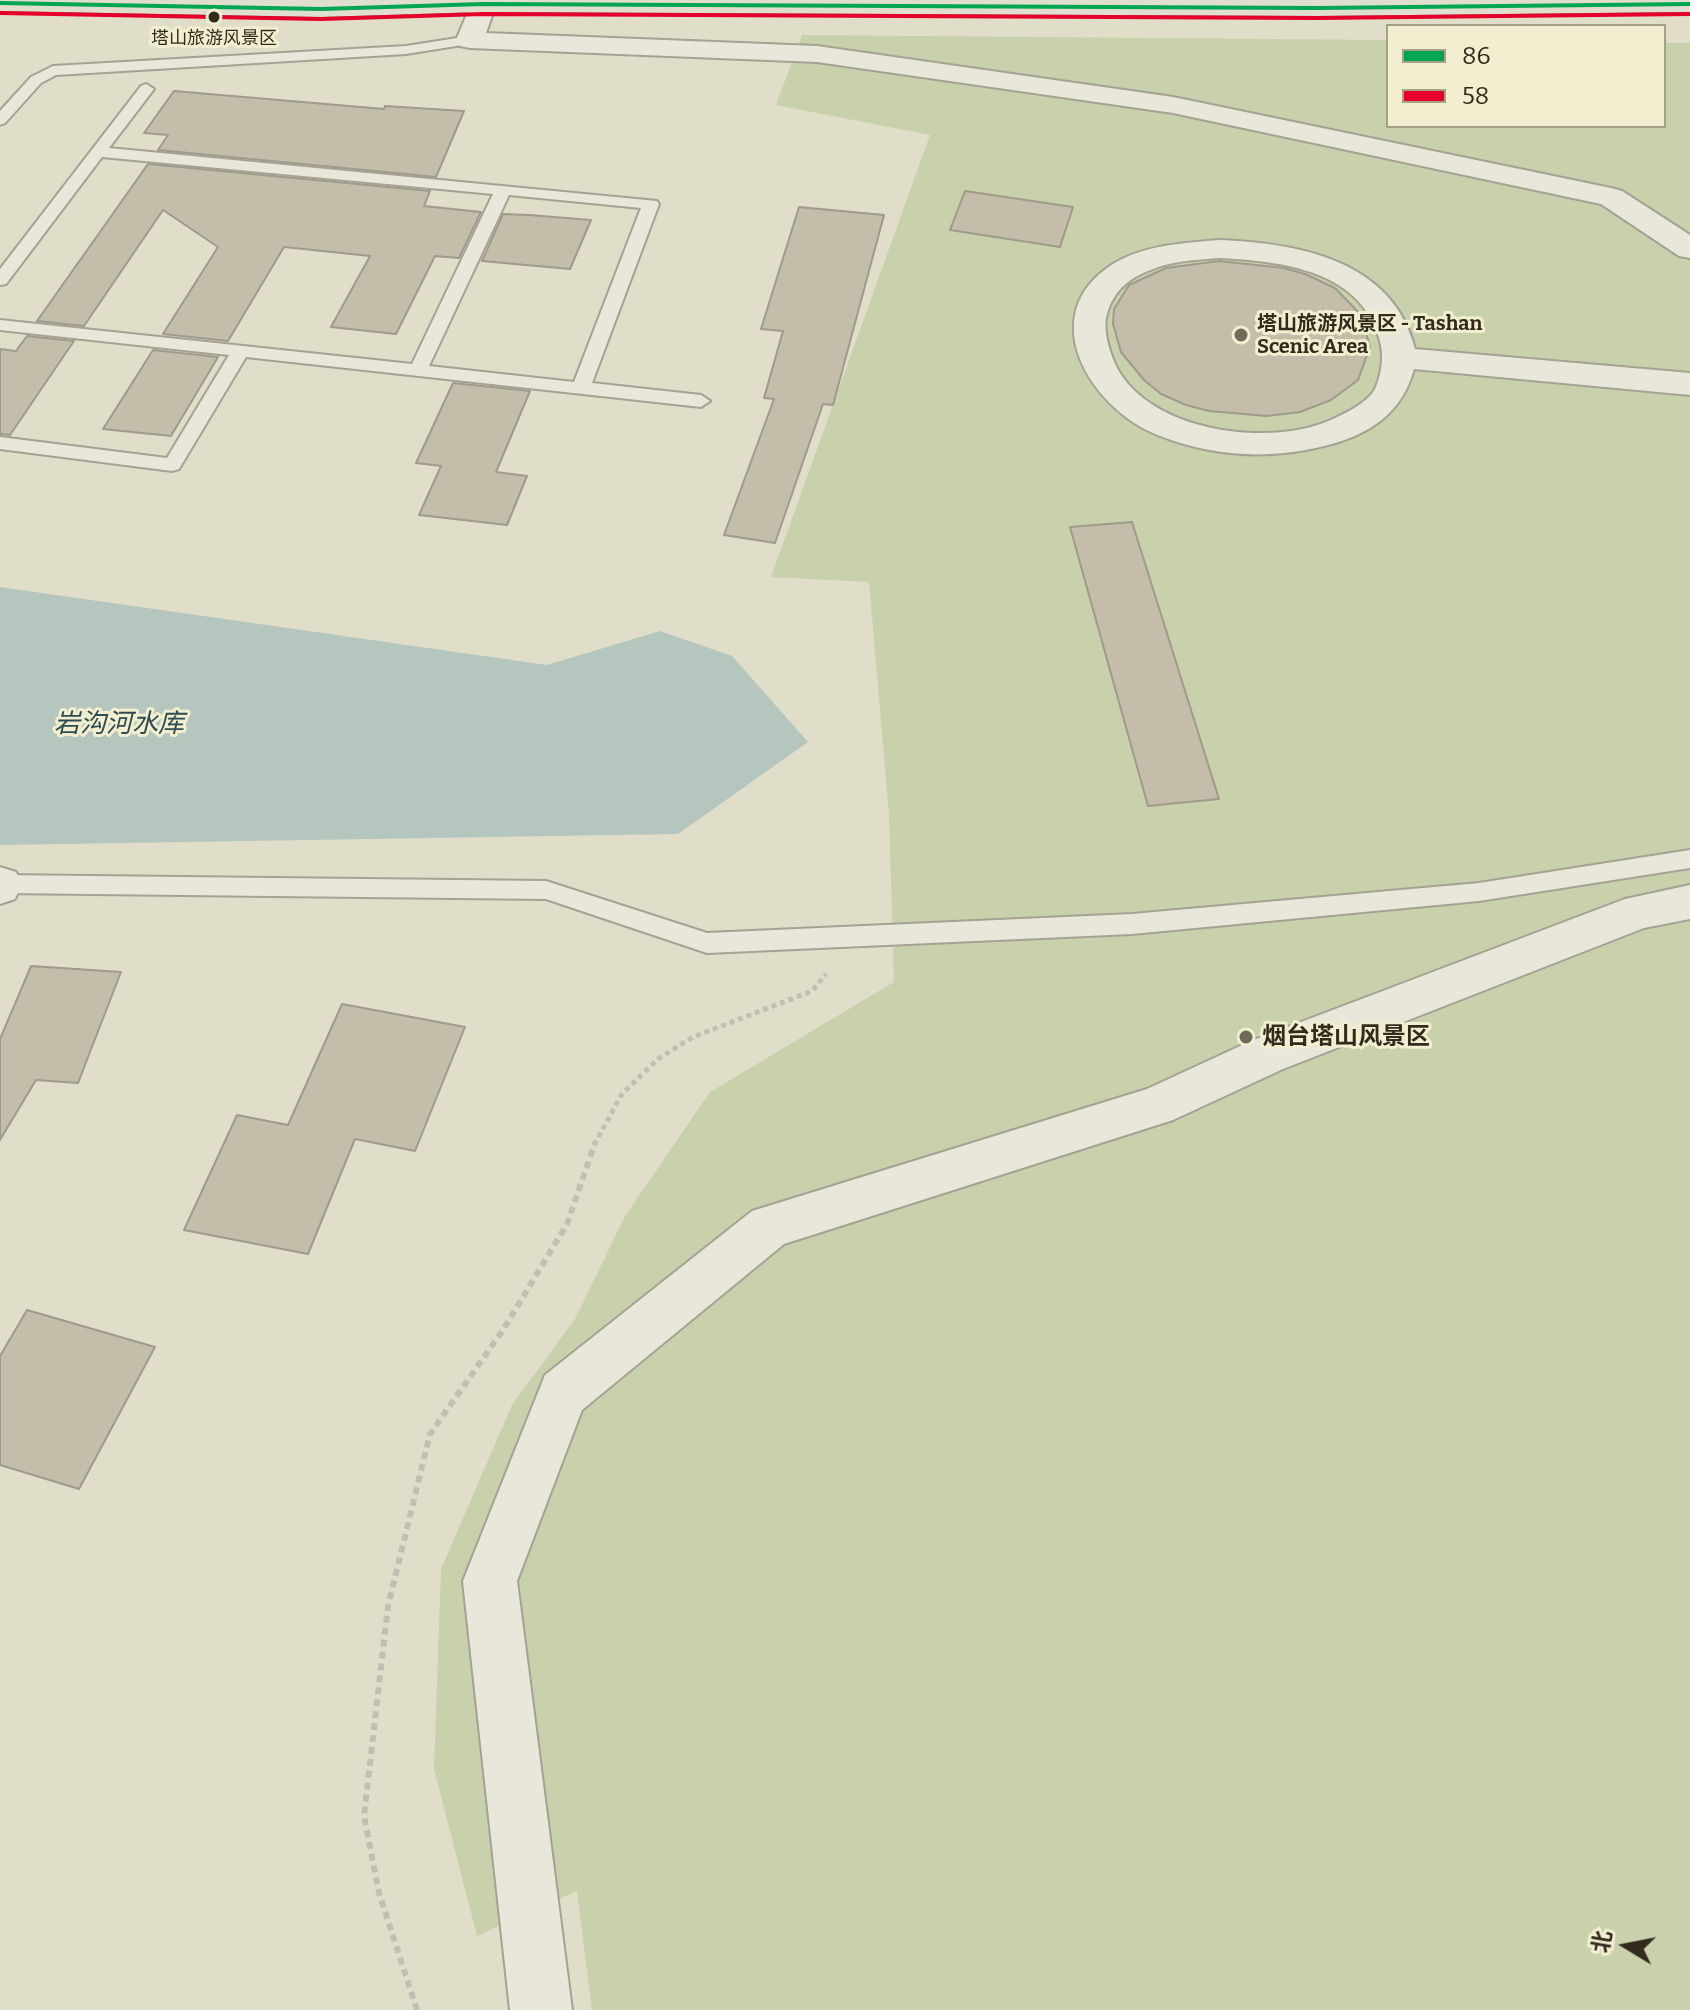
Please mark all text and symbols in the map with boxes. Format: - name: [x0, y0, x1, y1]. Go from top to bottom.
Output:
- marker: 塔山旅游风景区: [206, 9, 222, 25]
- legend: [1386, 24, 1666, 128]
- place label: 塔山旅游风景区: [151, 28, 277, 50]
- text: 86: [1462, 42, 1491, 70]
- text: 58: [1462, 82, 1489, 110]
- place label: 塔山旅游风景区 - Tashan Scenic Area: [1257, 312, 1482, 359]
- marker: 塔山旅游风景区 - Tashan Scenic Area: [1232, 326, 1250, 344]
- water label: 岩沟河水库: [54, 709, 184, 741]
- place label: 烟台塔山风景区: [1262, 1023, 1430, 1051]
- marker: 烟台塔山风景区: [1237, 1028, 1255, 1046]
- north arrow: [1586, 1906, 1666, 1986]
- text: 北: [1587, 1929, 1617, 1955]

